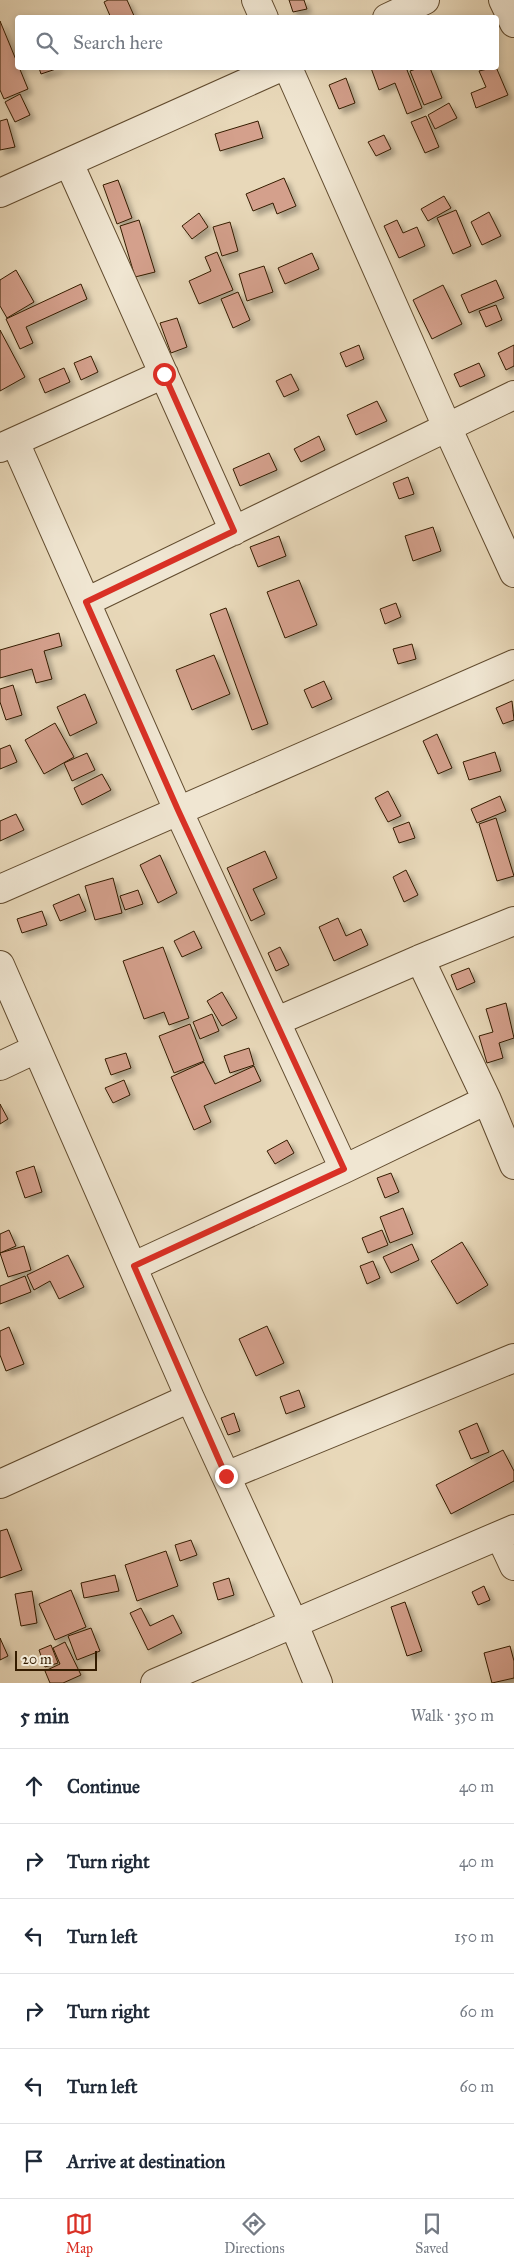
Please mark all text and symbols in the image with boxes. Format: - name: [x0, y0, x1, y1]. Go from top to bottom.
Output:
- search box: [15, 15, 499, 70]
- icon: search: [33, 29, 61, 57]
- text: Search here: [73, 31, 163, 54]
- route start: [153, 363, 176, 386]
- route end: [215, 1465, 238, 1488]
- scale bar: [15, 1648, 98, 1671]
- text: 20 m: [22, 1651, 52, 1668]
- text: 5 min: [20, 1703, 69, 1729]
- text: Walk · 350 m: [411, 1706, 494, 1725]
- icon: ahead: [20, 1772, 48, 1800]
- text: Continue: [67, 1775, 140, 1798]
- text: 40 m: [459, 1777, 494, 1796]
- icon: right: [20, 1847, 48, 1875]
- text: Turn right: [67, 1850, 150, 1873]
- text: 40 m: [459, 1852, 494, 1871]
- icon: left: [20, 1922, 48, 1950]
- text: Turn left: [67, 1925, 137, 1948]
- text: 150 m: [454, 1927, 494, 1946]
- icon: right: [20, 1997, 48, 2025]
- text: Turn right: [67, 2000, 150, 2023]
- text: 60 m: [460, 2002, 494, 2021]
- icon: left: [20, 2072, 48, 2100]
- text: Turn left: [67, 2075, 137, 2098]
- text: 60 m: [460, 2077, 494, 2096]
- icon: arrive: [20, 2147, 48, 2175]
- text: Arrive at destination: [67, 2150, 225, 2173]
- tab: Map: [65, 2210, 93, 2257]
- tab: Directions: [224, 2210, 285, 2257]
- tab: Saved: [415, 2210, 449, 2257]

